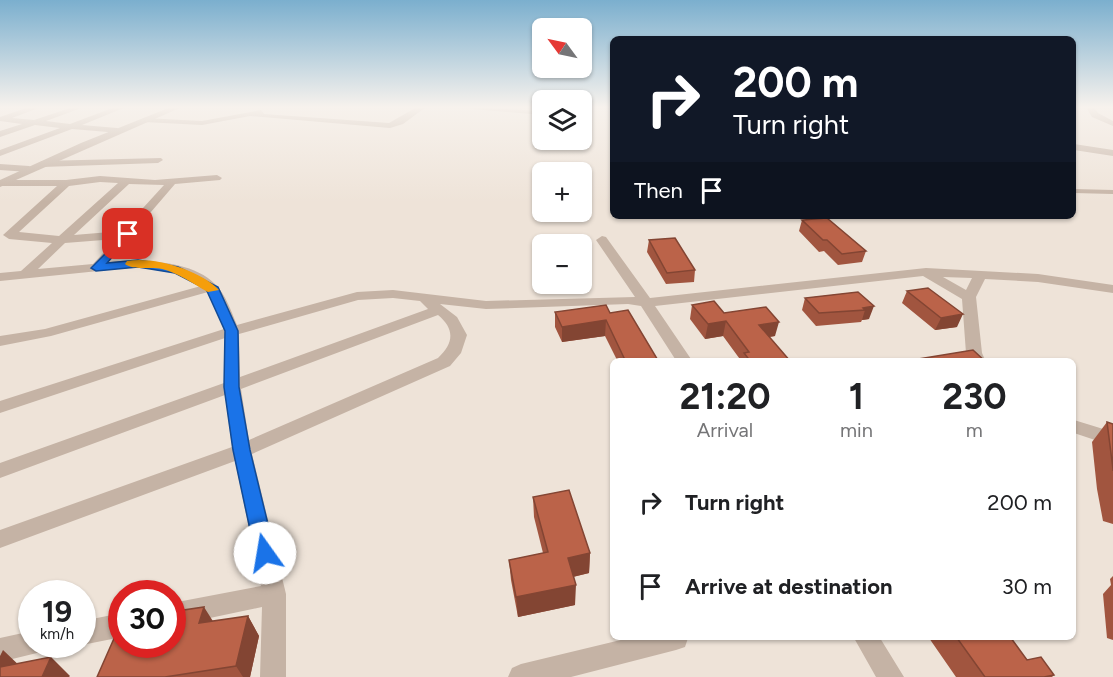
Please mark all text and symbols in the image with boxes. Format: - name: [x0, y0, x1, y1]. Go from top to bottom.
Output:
- north arrow: [532, 18, 592, 78]
- map controls: [532, 18, 592, 294]
- text: 200 m: [733, 57, 858, 108]
- icon: right: [634, 60, 712, 138]
- button: layers: [532, 90, 592, 150]
- text: Turn right: [733, 108, 849, 141]
- button: +: [532, 162, 592, 222]
- icon: arrive: [695, 174, 728, 207]
- text: Then: [634, 177, 683, 204]
- pin: [102, 208, 153, 259]
- icon: arrive: [111, 217, 144, 250]
- button: −: [532, 234, 592, 294]
- text: 21:20: [679, 375, 771, 418]
- text: 1: [849, 375, 864, 418]
- text: 230: [942, 375, 1006, 418]
- text: Arrival: [697, 418, 753, 442]
- text: min: [840, 418, 873, 442]
- text: m: [966, 418, 983, 442]
- icon: right: [634, 486, 667, 519]
- text: Turn right: [685, 489, 784, 516]
- text: 200 m: [987, 489, 1052, 516]
- position arrow: [233, 521, 297, 585]
- icon: arrive: [634, 570, 667, 603]
- text: Arrive at destination: [685, 573, 893, 600]
- text: 30 m: [1002, 573, 1052, 600]
- speed limit sign: 30: [108, 580, 186, 658]
- text: 19: [42, 593, 72, 630]
- text: km/h: [40, 625, 74, 643]

